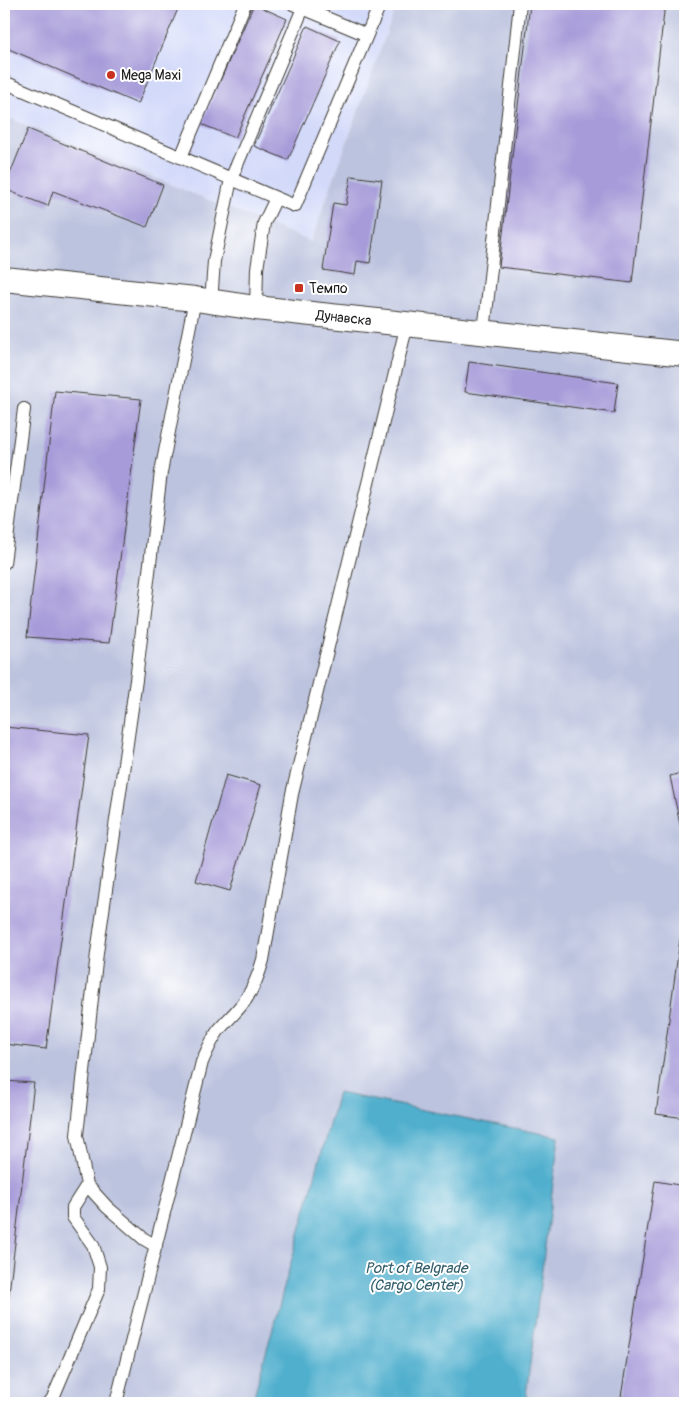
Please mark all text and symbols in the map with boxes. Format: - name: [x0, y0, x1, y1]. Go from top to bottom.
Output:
- place label: Mega Maxi: [121, 67, 181, 84]
- marker: Mega Maxi: [105, 69, 117, 81]
- place label: Темпо: [309, 280, 348, 297]
- marker: Темпо: [293, 282, 305, 294]
- street label: Дунавска: [314, 306, 372, 329]
- water label: Port of Belgrade (Cargo Center): [365, 1259, 469, 1295]

